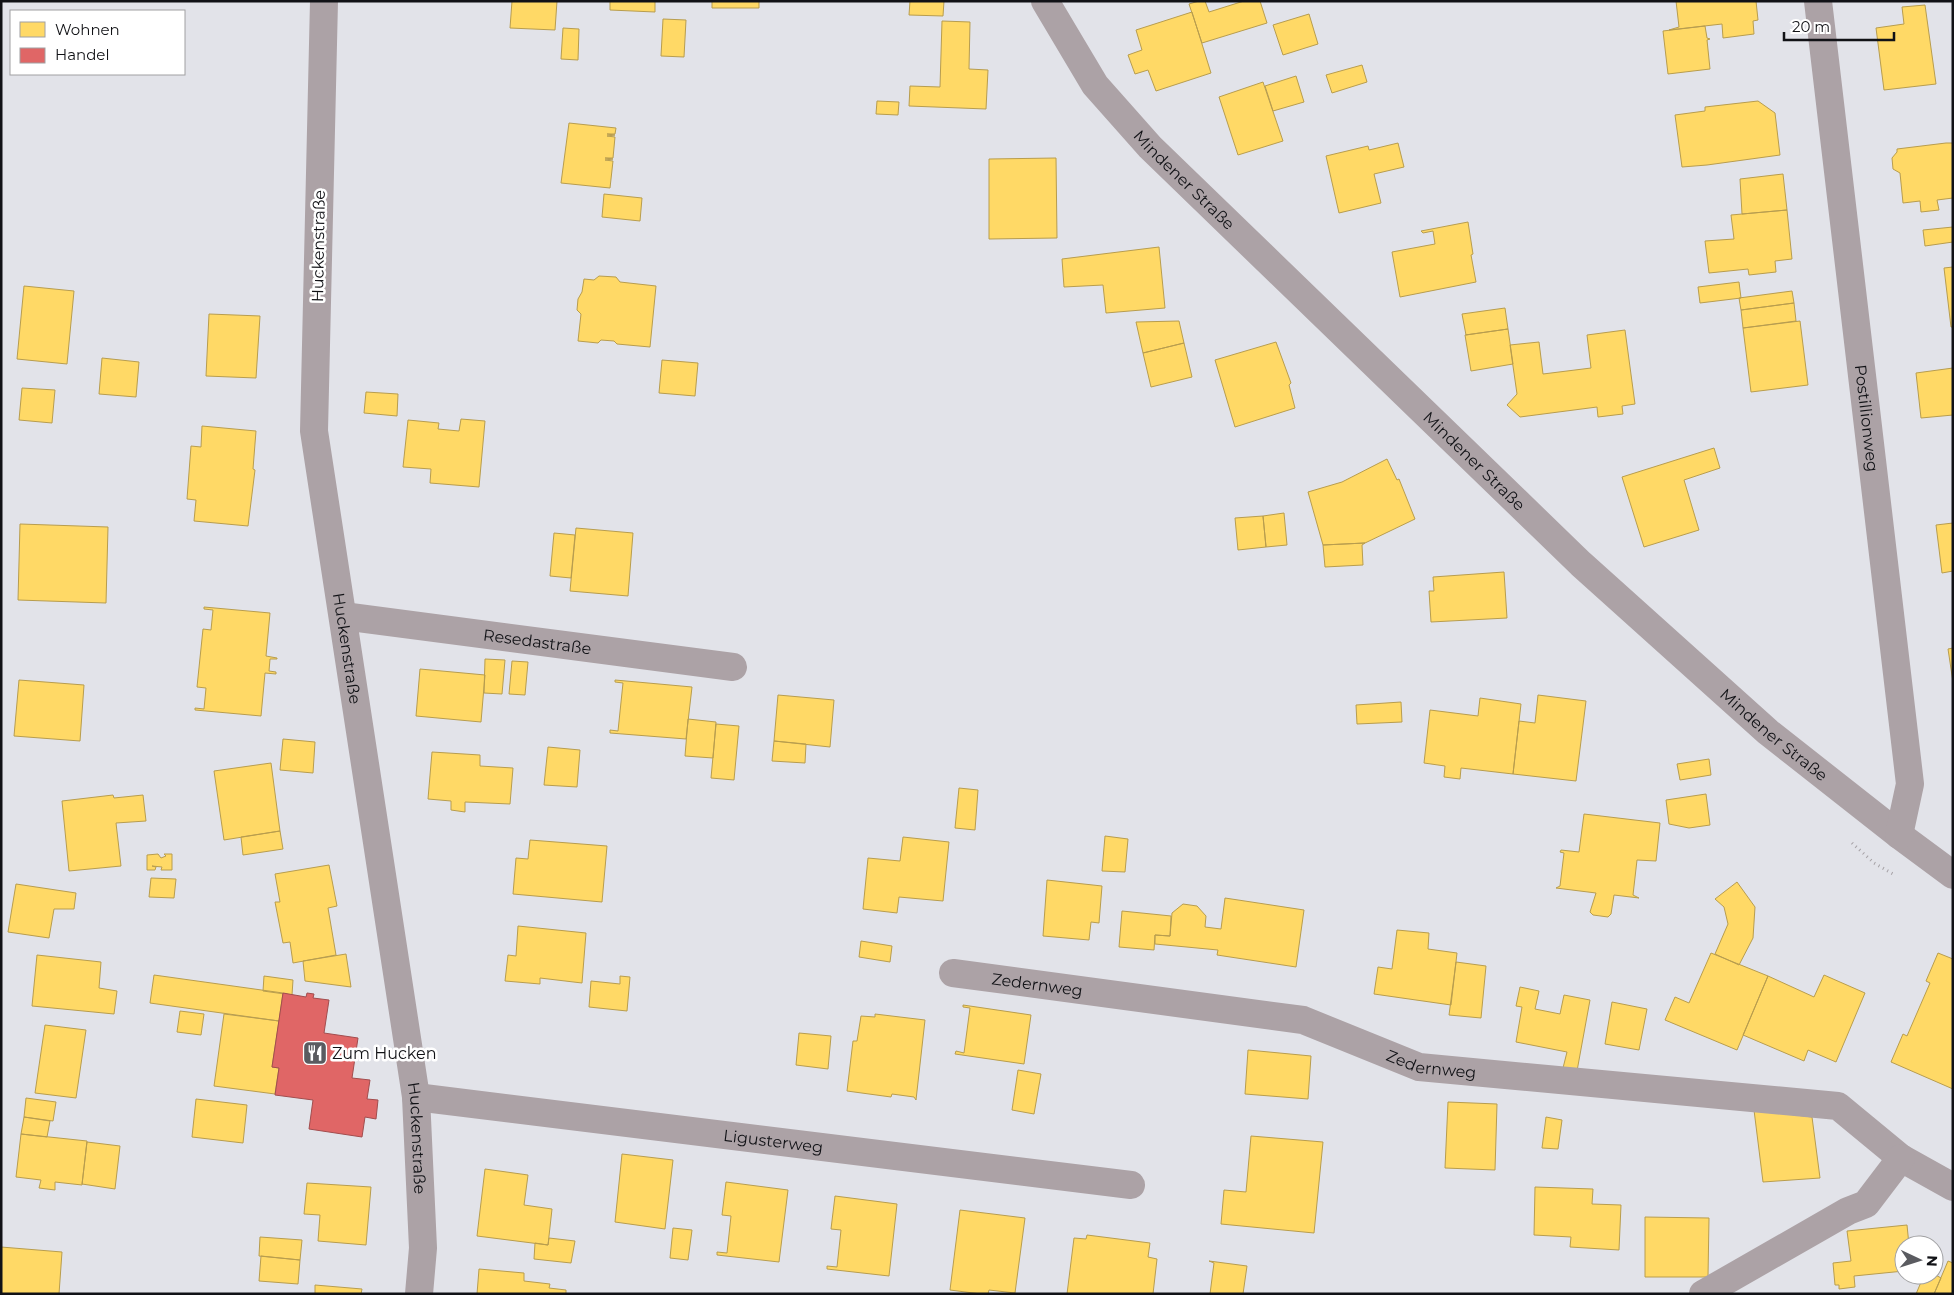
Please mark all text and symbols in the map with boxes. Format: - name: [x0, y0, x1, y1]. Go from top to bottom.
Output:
- legend: [10, 10, 185, 75]
- scale bar: [1784, 10, 1894, 42]
- text: 20 m: [1792, 17, 1830, 36]
- text: Wohnen: [55, 20, 120, 39]
- text: Handel: [55, 45, 109, 64]
- street label: Mindener Straße: [1129, 126, 1238, 234]
- street label: Huckenstraße: [308, 190, 329, 302]
- street label: Postillionweg: [1851, 363, 1882, 473]
- street label: Mindener Straße: [1419, 408, 1529, 515]
- street label: Huckenstraße: [329, 591, 365, 705]
- street label: Resedastraße: [482, 625, 593, 658]
- street label: Mindener Straße: [1716, 685, 1831, 785]
- street label: Zedernweg: [990, 969, 1084, 1000]
- restaurant icon: Zum Hucken: [302, 1040, 328, 1066]
- place label: Zum Hucken: [332, 1044, 437, 1063]
- street label: Zedernweg: [1384, 1046, 1477, 1082]
- street label: Huckenstraße: [404, 1081, 429, 1195]
- street label: Ligusterweg: [722, 1126, 824, 1157]
- north arrow: [1894, 1235, 1944, 1285]
- text: N: [1923, 1255, 1941, 1267]

